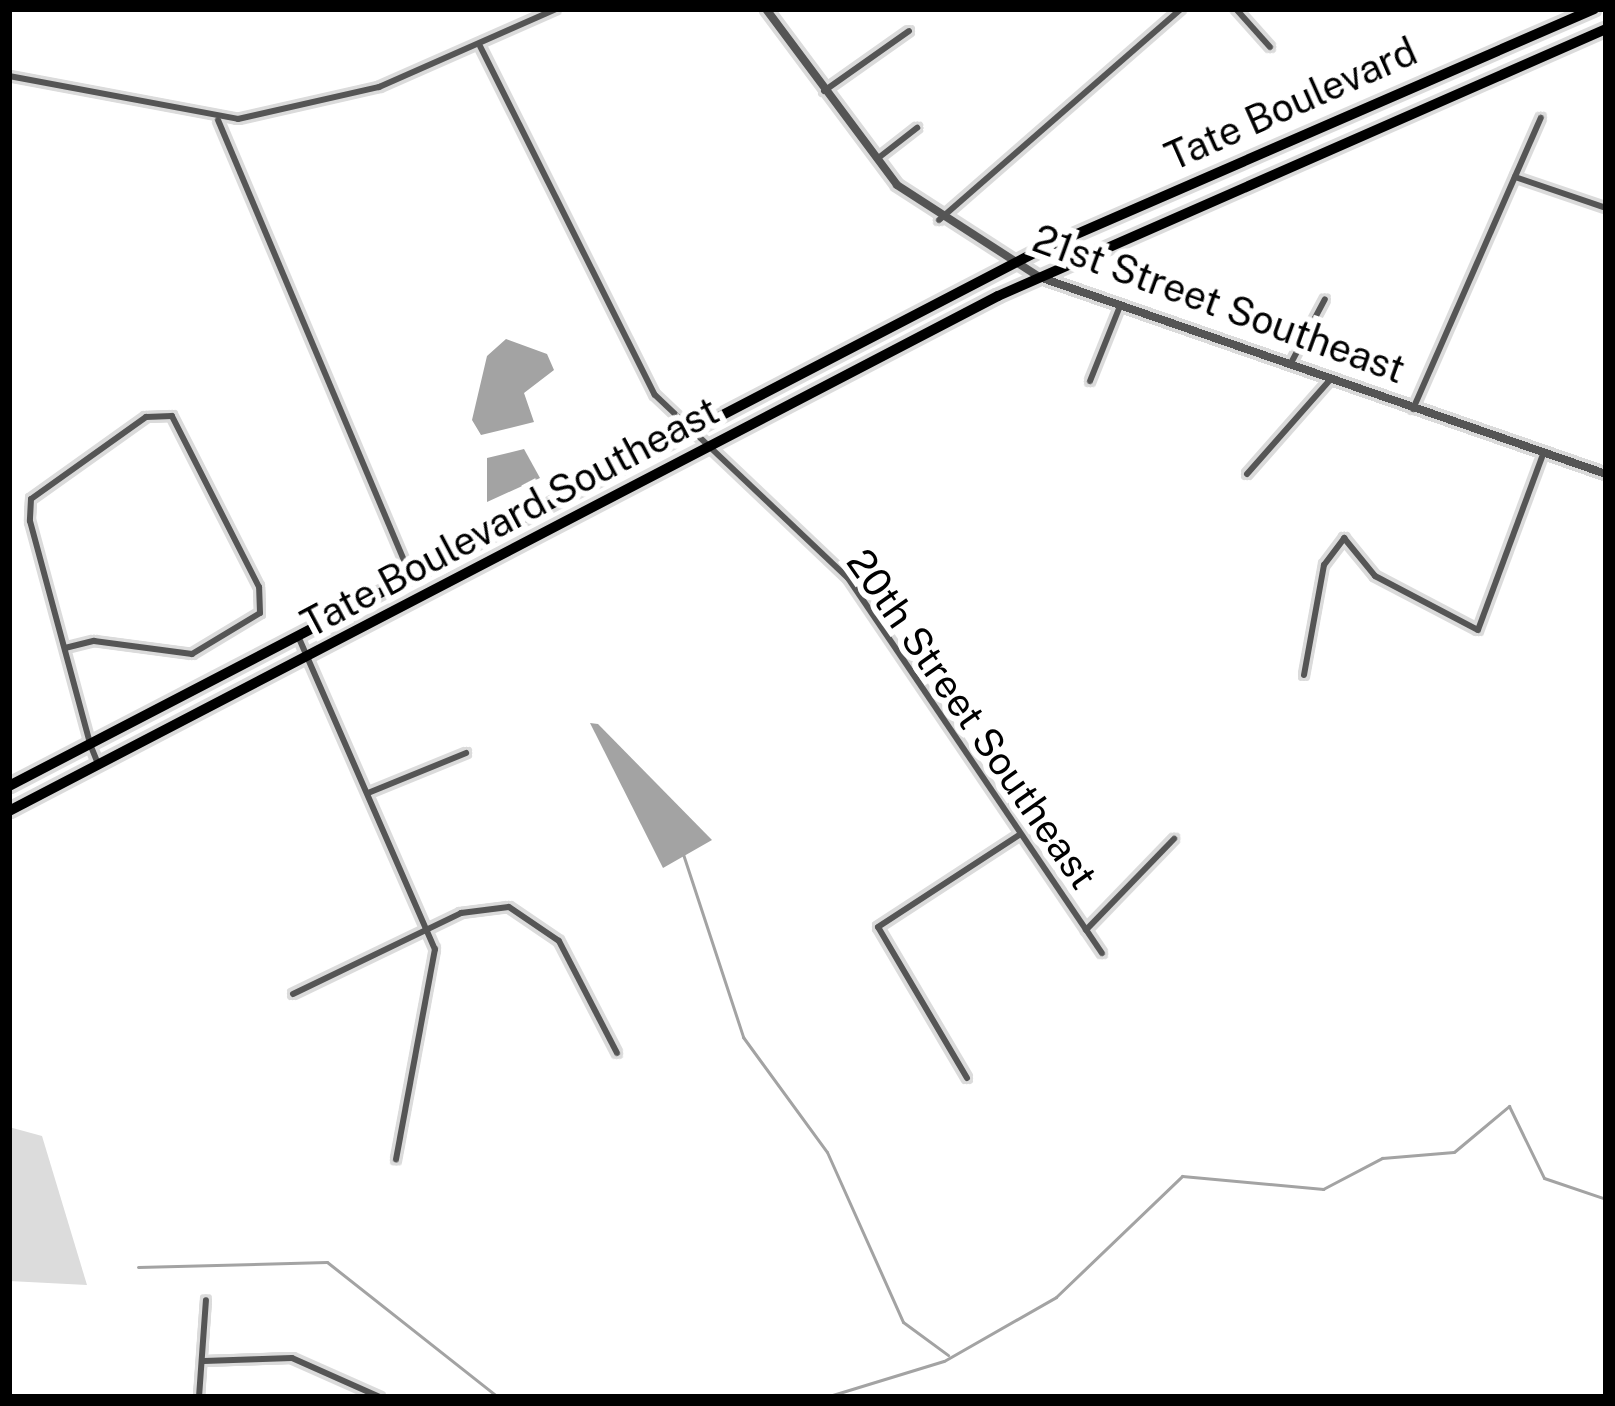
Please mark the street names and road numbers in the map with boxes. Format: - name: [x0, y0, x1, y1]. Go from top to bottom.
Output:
- street label: Tate Boulevard: [1158, 28, 1424, 180]
- street label: 21st Street Southeast: [1027, 215, 1411, 393]
- street label: Tate Boulevard Southeast: [293, 387, 727, 647]
- street label: 20th Street Southeast: [837, 540, 1107, 898]

